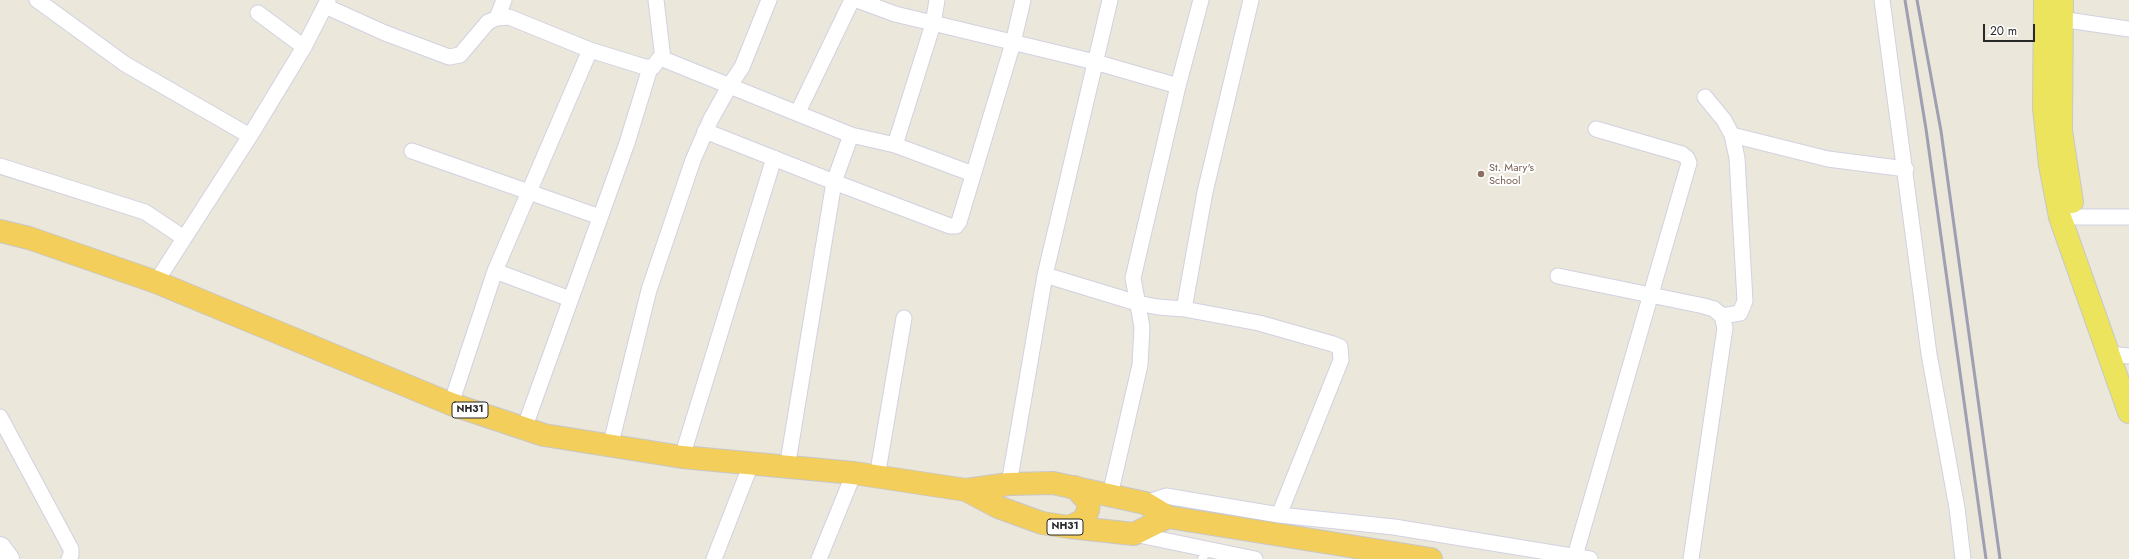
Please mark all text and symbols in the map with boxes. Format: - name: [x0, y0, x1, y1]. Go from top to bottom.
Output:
- scale bar: [1985, 16, 2037, 42]
- text: 20 m: [1990, 22, 2017, 40]
- place label: St. Mary's School: [1489, 161, 1534, 187]
- marker: St. Mary's School: [1476, 169, 1486, 179]
- road number: NH31: [452, 402, 488, 418]
- road number: NH31: [1047, 519, 1083, 535]

